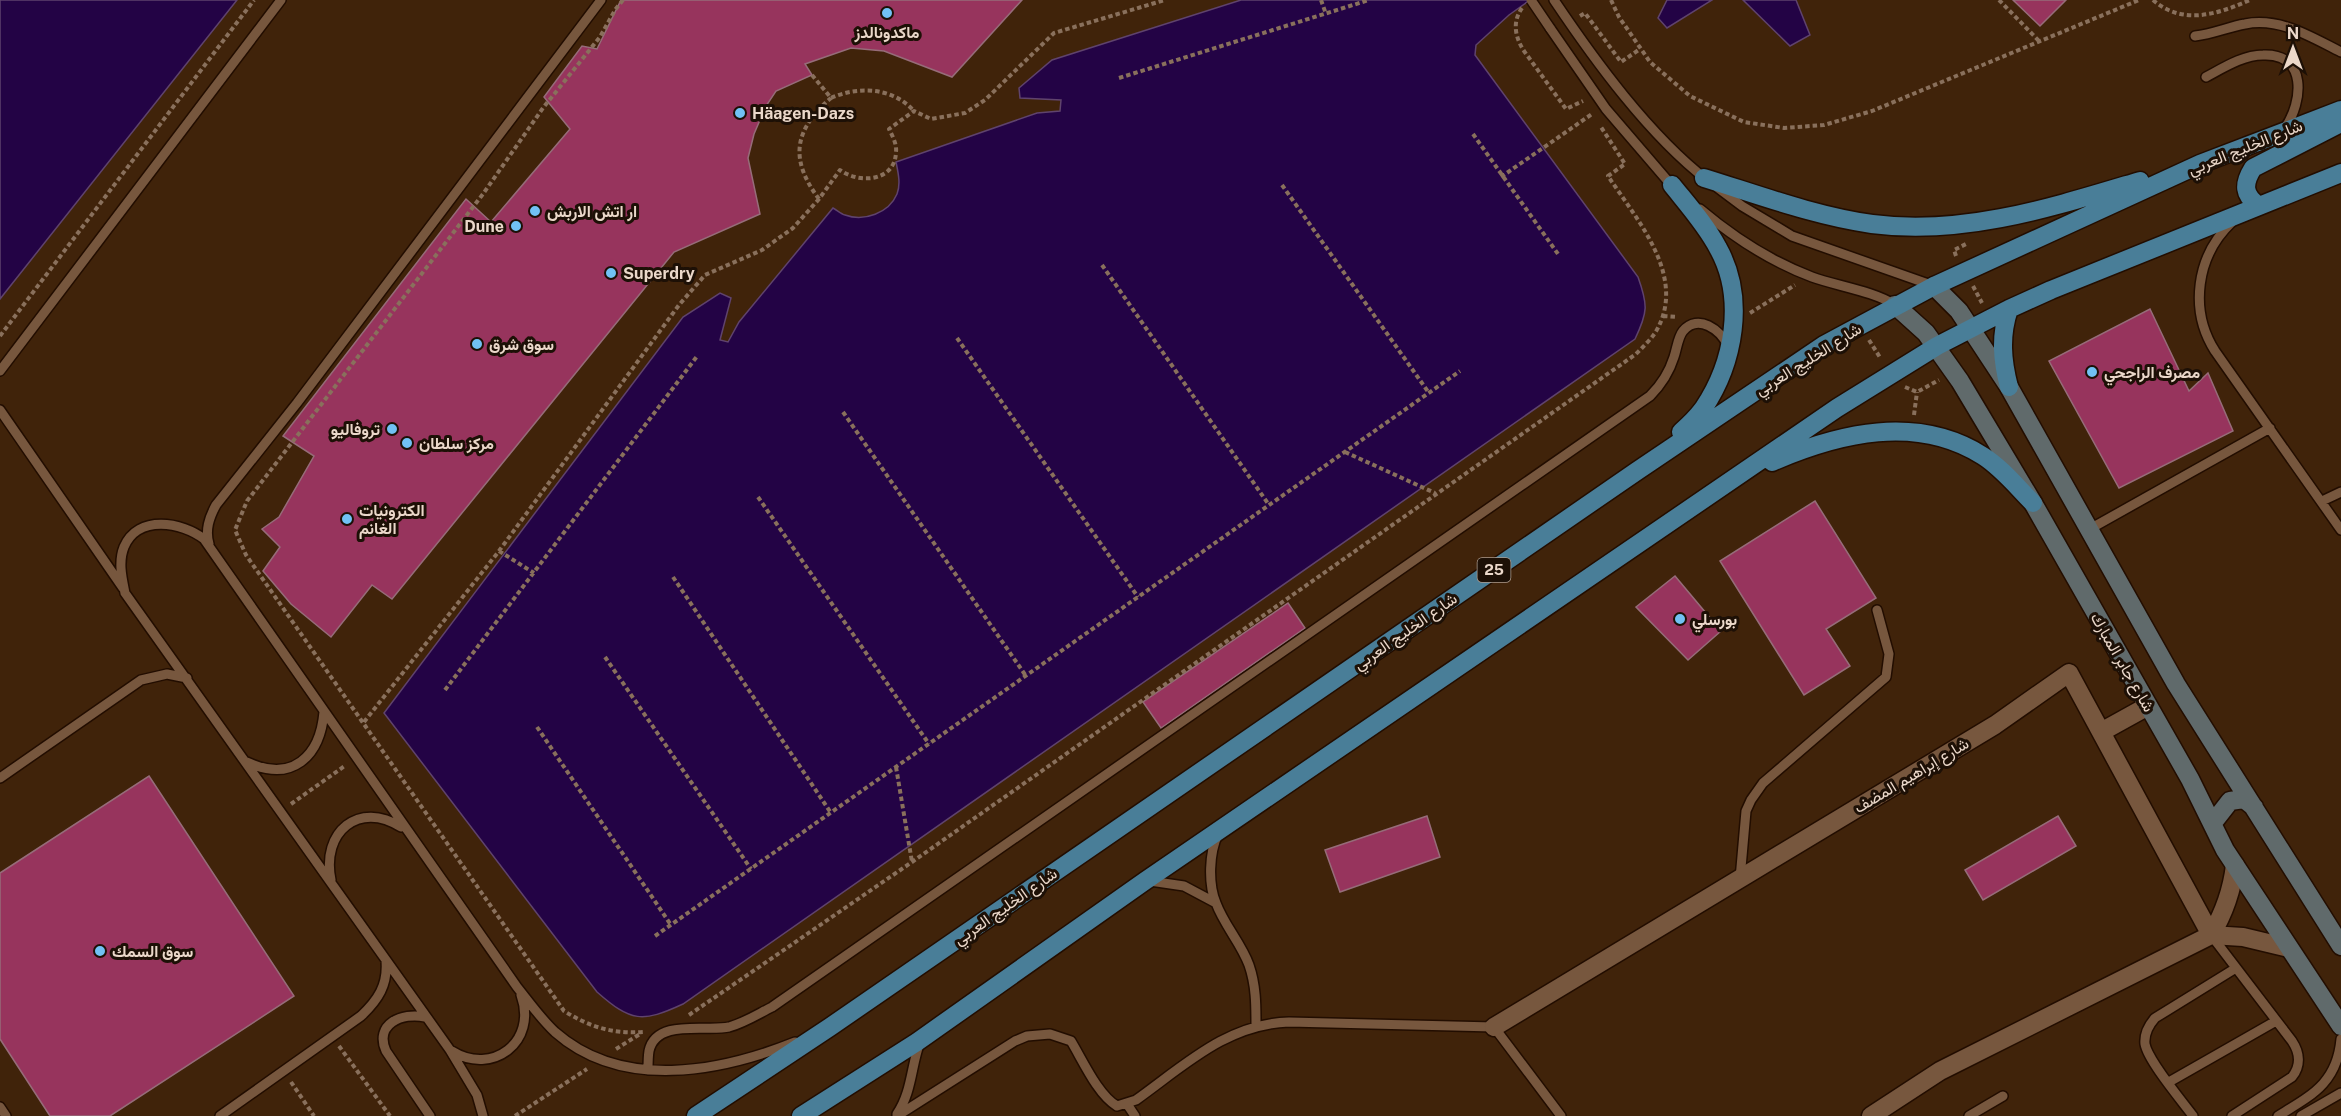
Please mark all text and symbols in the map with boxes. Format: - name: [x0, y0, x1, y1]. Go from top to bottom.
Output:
- marker: ماكدونالدز: [880, 6, 894, 20]
- north arrow: [2263, 18, 2323, 78]
- place label: ماكدونالدز: [854, 23, 920, 43]
- text: N: [2287, 24, 2299, 43]
- place label: Häagen-Dazs: [752, 104, 854, 123]
- marker: Häagen-Dazs: [733, 106, 747, 120]
- street label: شارع الخليج العربي: [2185, 116, 2307, 183]
- place label: ار اتش الاربش: [547, 202, 637, 222]
- marker: ار اتش الاربش: [528, 204, 542, 218]
- place label: Dune: [464, 217, 504, 236]
- marker: Dune: [509, 219, 523, 233]
- place label: Superdry: [623, 264, 695, 283]
- marker: Superdry: [604, 266, 618, 280]
- street label: شارع الخليج العربي: [1752, 319, 1867, 403]
- place label: سوق شرق: [489, 335, 554, 355]
- marker: سوق شرق: [470, 337, 484, 351]
- place label: مصرف الراجحي: [2104, 363, 2200, 386]
- marker: مصرف الراجحي: [2085, 365, 2099, 379]
- place label: تروفاليو: [331, 420, 380, 440]
- marker: تروفاليو: [385, 422, 399, 436]
- place label: مركز سلطان: [419, 434, 494, 454]
- marker: مركز سلطان: [400, 436, 414, 450]
- place label: الكترونيات الغانم: [359, 501, 425, 539]
- marker: الكترونيات الغانم: [340, 512, 354, 526]
- road number: 25: [1478, 558, 1510, 582]
- street label: شارع الخليج العربي: [1350, 589, 1463, 677]
- street label: شارع جابر المبارك: [2085, 609, 2159, 716]
- place label: بورسلي: [1692, 610, 1737, 633]
- marker: بورسلي: [1673, 612, 1687, 626]
- street label: شارع إبراهيم المضف: [1850, 734, 1973, 819]
- street label: شارع الخليج العربي: [950, 864, 1063, 952]
- place label: سوق السمك: [112, 942, 194, 962]
- marker: سوق السمك: [93, 944, 107, 958]

